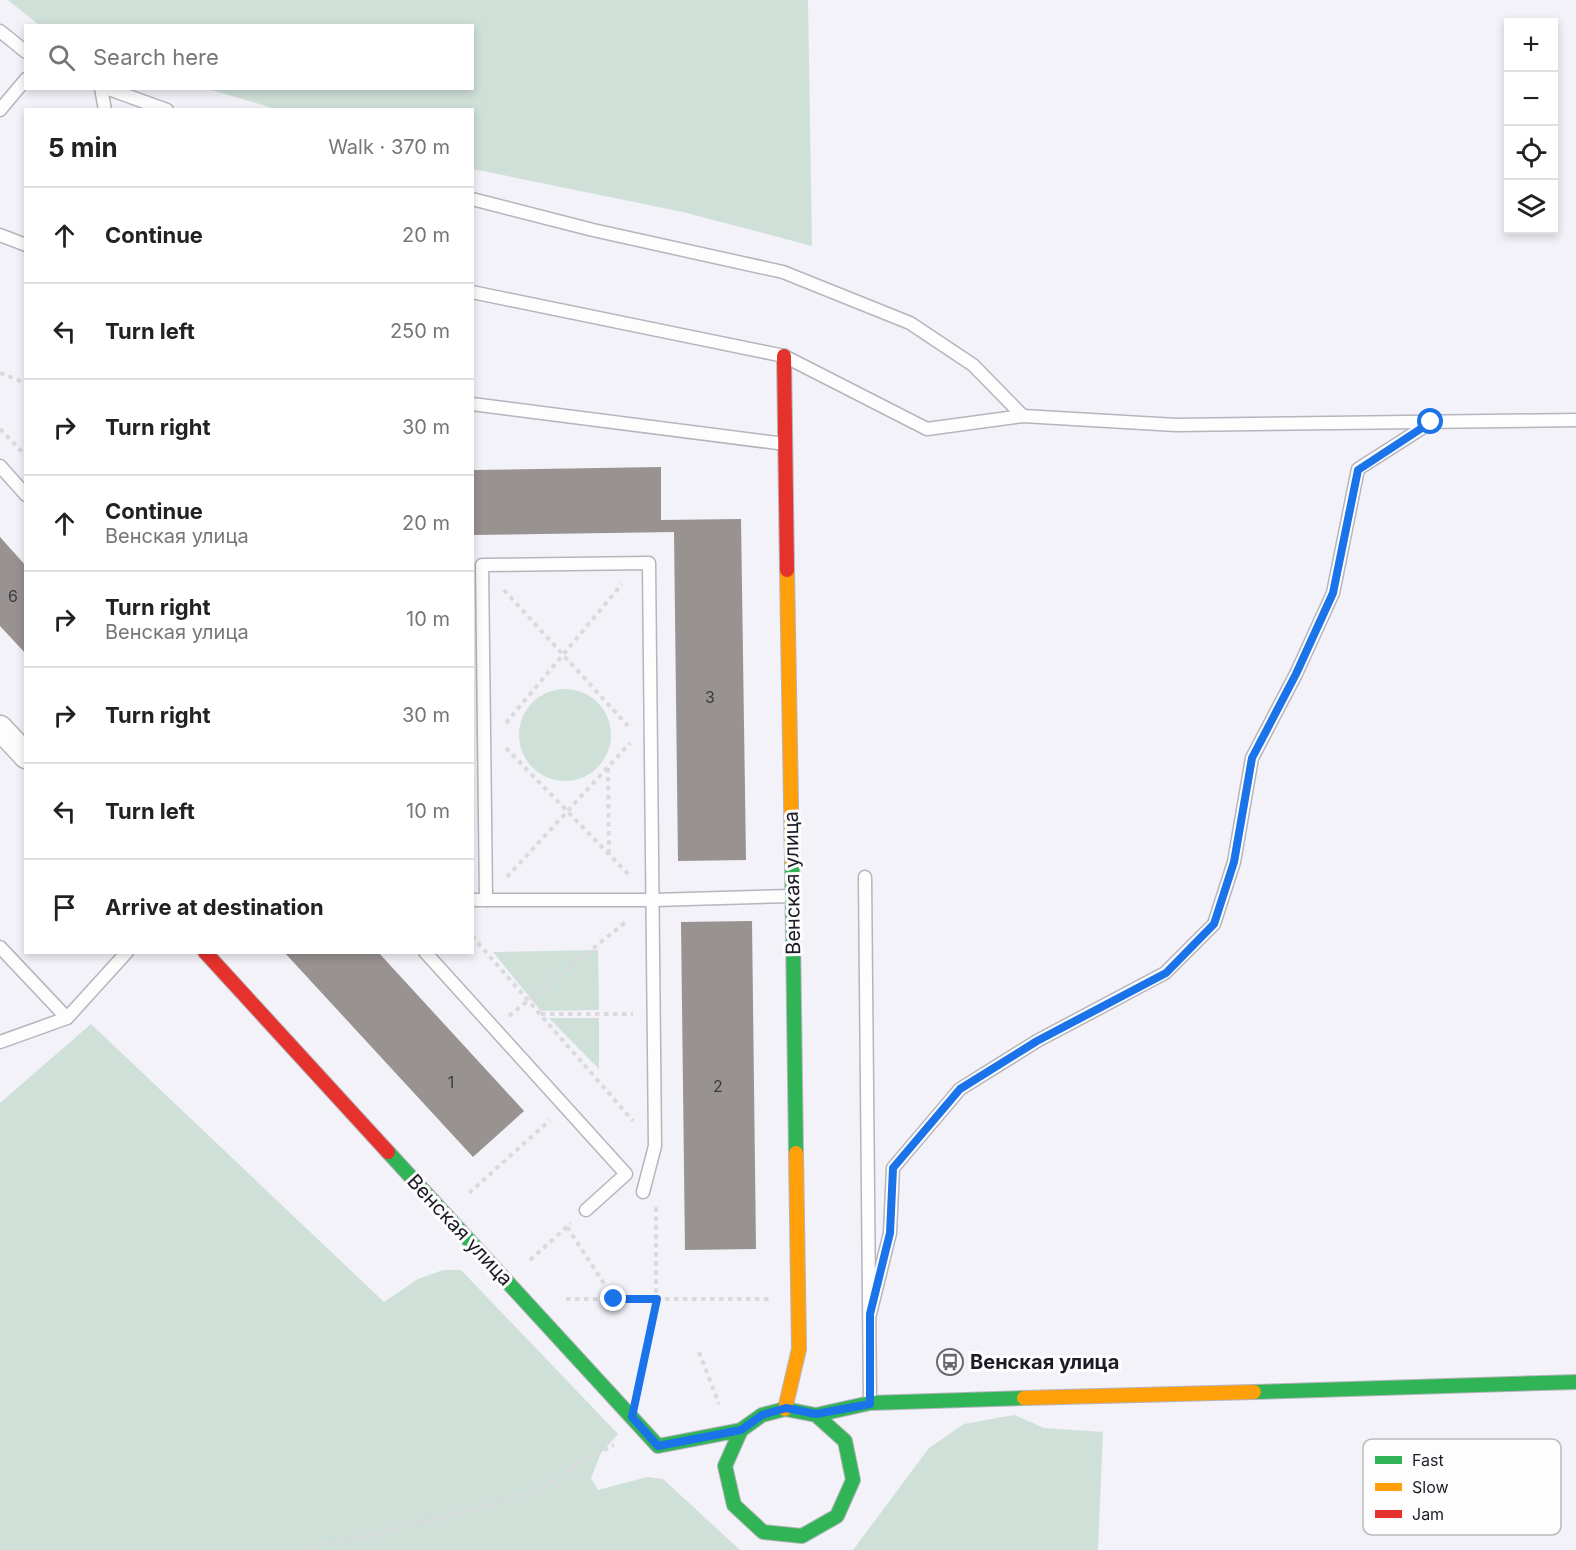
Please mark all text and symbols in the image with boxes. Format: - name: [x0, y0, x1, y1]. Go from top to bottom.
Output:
- map controls: [1504, 18, 1558, 234]
- button: +: [1504, 18, 1558, 72]
- search box: [24, 24, 474, 90]
- icon: search: [45, 41, 78, 74]
- text: Search here: [93, 44, 219, 70]
- button: −: [1504, 72, 1558, 126]
- button: locate: [1504, 126, 1558, 180]
- text: 5 min: [48, 132, 118, 163]
- text: Walk · 370 m: [328, 135, 450, 159]
- button: layers: [1504, 180, 1558, 234]
- icon: ahead: [48, 219, 81, 252]
- text: Continue: [105, 222, 203, 248]
- text: 20 m: [402, 223, 450, 247]
- icon: left: [48, 315, 81, 348]
- text: Turn left: [105, 318, 195, 344]
- text: 250 m: [390, 319, 450, 343]
- route start: [1417, 408, 1443, 434]
- icon: right: [48, 411, 81, 444]
- text: Turn right: [105, 414, 211, 440]
- text: 30 m: [402, 415, 450, 439]
- text: Continue: [105, 498, 203, 524]
- icon: ahead: [48, 507, 81, 540]
- text: 20 m: [402, 511, 450, 535]
- text: Венская улица: [105, 524, 249, 548]
- house number: 6: [8, 586, 18, 606]
- text: Turn right: [105, 594, 211, 620]
- icon: right: [48, 603, 81, 636]
- text: 10 m: [406, 607, 450, 631]
- text: Венская улица: [105, 620, 249, 644]
- house number: 3: [705, 687, 715, 707]
- icon: right: [48, 699, 81, 732]
- text: Turn right: [105, 702, 211, 728]
- text: 30 m: [402, 703, 450, 727]
- icon: left: [48, 795, 81, 828]
- text: Turn left: [105, 798, 195, 824]
- text: 10 m: [406, 799, 450, 823]
- street label: Венская улица: [779, 811, 805, 955]
- icon: arrive: [48, 891, 81, 924]
- text: Arrive at destination: [105, 894, 324, 920]
- house number: 1: [448, 1072, 454, 1092]
- house number: 2: [713, 1076, 723, 1096]
- street label: Венская улица: [402, 1169, 518, 1291]
- route end: [600, 1285, 626, 1311]
- bus stop icon: Венская улица: [935, 1347, 965, 1377]
- place label: Венская улица: [970, 1350, 1119, 1374]
- legend: [1363, 1439, 1561, 1535]
- text: Fast: [1412, 1450, 1444, 1470]
- text: Slow: [1412, 1477, 1449, 1497]
- text: Jam: [1412, 1504, 1444, 1524]

